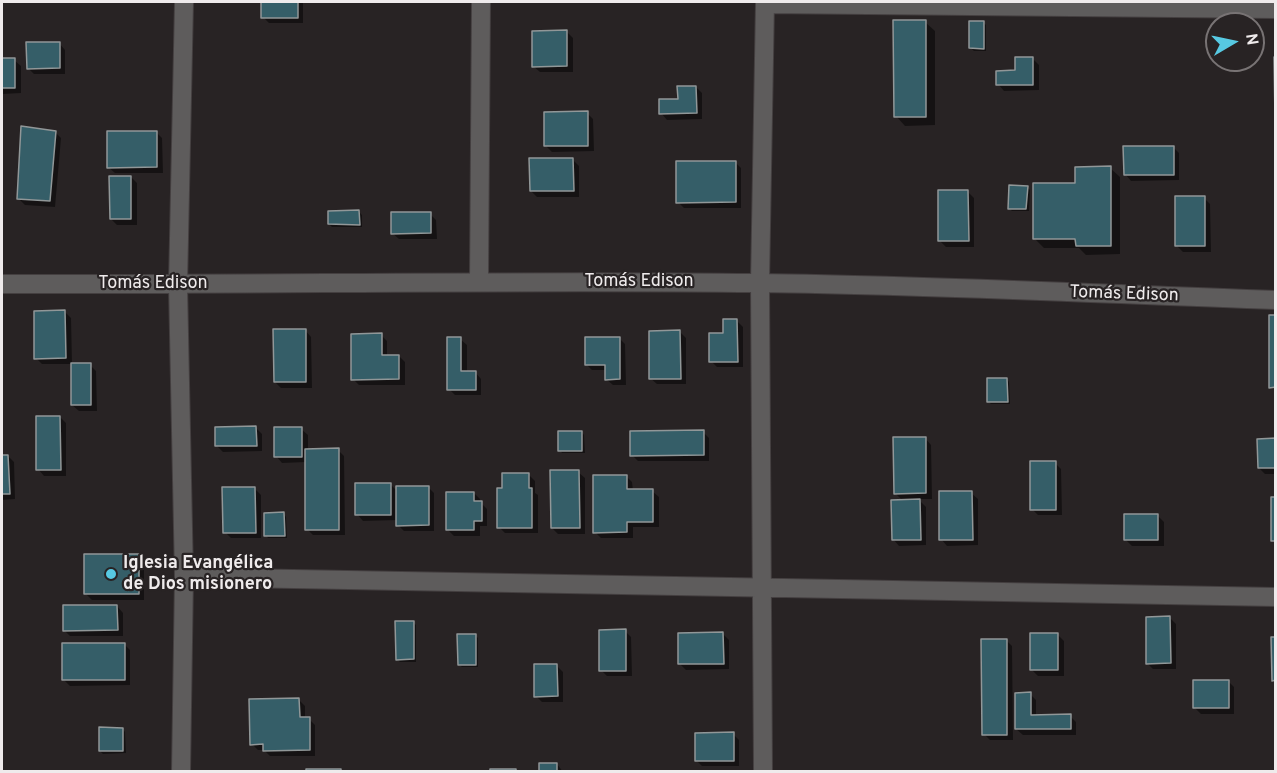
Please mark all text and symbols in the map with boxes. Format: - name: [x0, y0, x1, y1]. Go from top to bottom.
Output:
- north arrow: [1205, 12, 1265, 72]
- text: N: [1240, 32, 1262, 47]
- street label: Tomás Edison: [584, 271, 694, 293]
- street label: Tomás Edison: [98, 273, 208, 295]
- street label: Tomás Edison: [1069, 282, 1179, 308]
- place label: Iglesia Evangélica de Dios misionero: [123, 553, 273, 596]
- marker: Iglesia Evangélica de Dios misionero: [104, 567, 118, 581]

